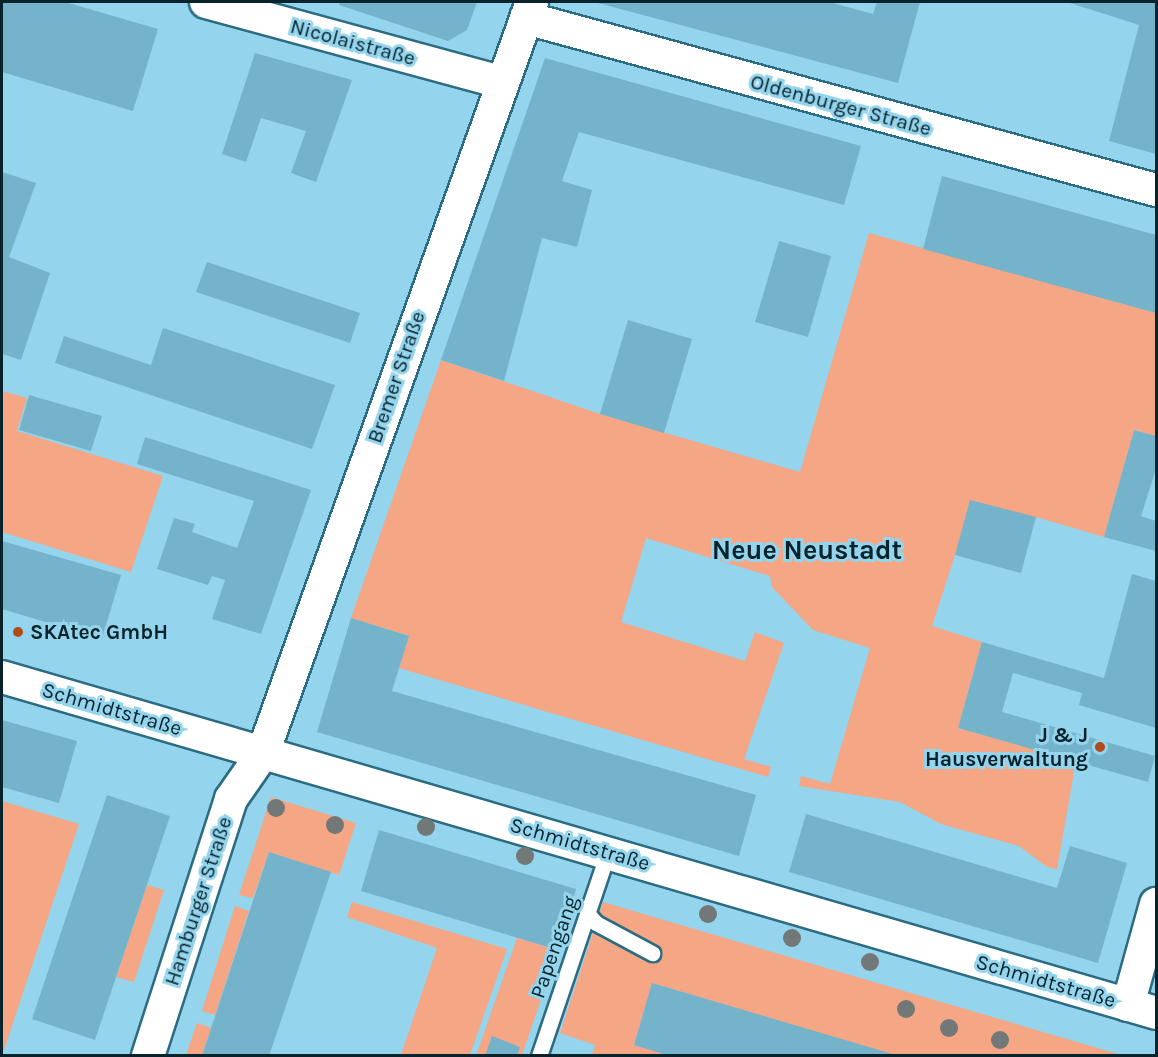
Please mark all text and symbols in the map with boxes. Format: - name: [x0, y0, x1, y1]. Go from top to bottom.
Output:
- street label: Nicolaistraße: [288, 13, 418, 71]
- street label: Oldenburger Straße: [748, 69, 934, 141]
- street label: Bremer Straße: [362, 308, 430, 446]
- district label: Neue Neustadt: [712, 535, 902, 567]
- place label: SKAtec GmbH: [30, 619, 168, 645]
- marker: SKAtec GmbH: [11, 625, 25, 639]
- street label: Schmidtstraße: [39, 677, 185, 741]
- place label: J & J Hausverwaltung: [925, 722, 1088, 772]
- marker: J & J Hausverwaltung: [1093, 740, 1107, 754]
- street label: Schmidtstraße: [507, 812, 653, 876]
- street label: Hamburger Straße: [159, 813, 237, 989]
- street label: Papengang: [525, 892, 583, 1002]
- street label: Schmidtstraße: [973, 949, 1119, 1013]

